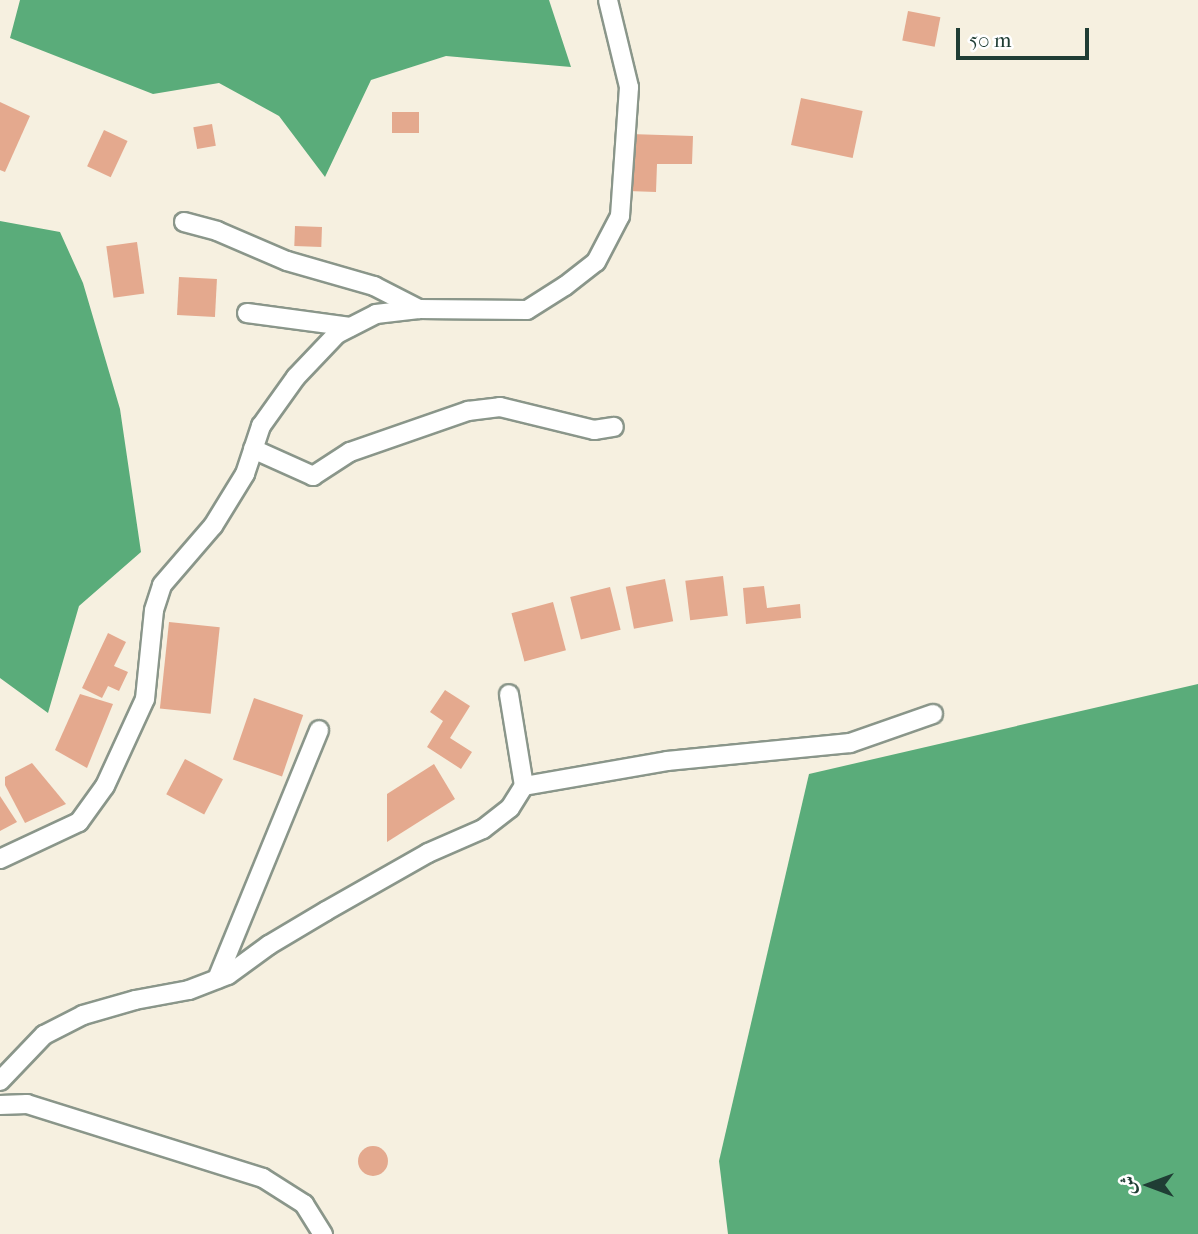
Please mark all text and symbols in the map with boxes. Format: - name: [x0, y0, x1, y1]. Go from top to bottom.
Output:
- scale bar: [960, 14, 1093, 58]
- text: 50 m: [969, 28, 1012, 52]
- north arrow: [1114, 1150, 1184, 1220]
- text: ش: [1117, 1176, 1139, 1194]

